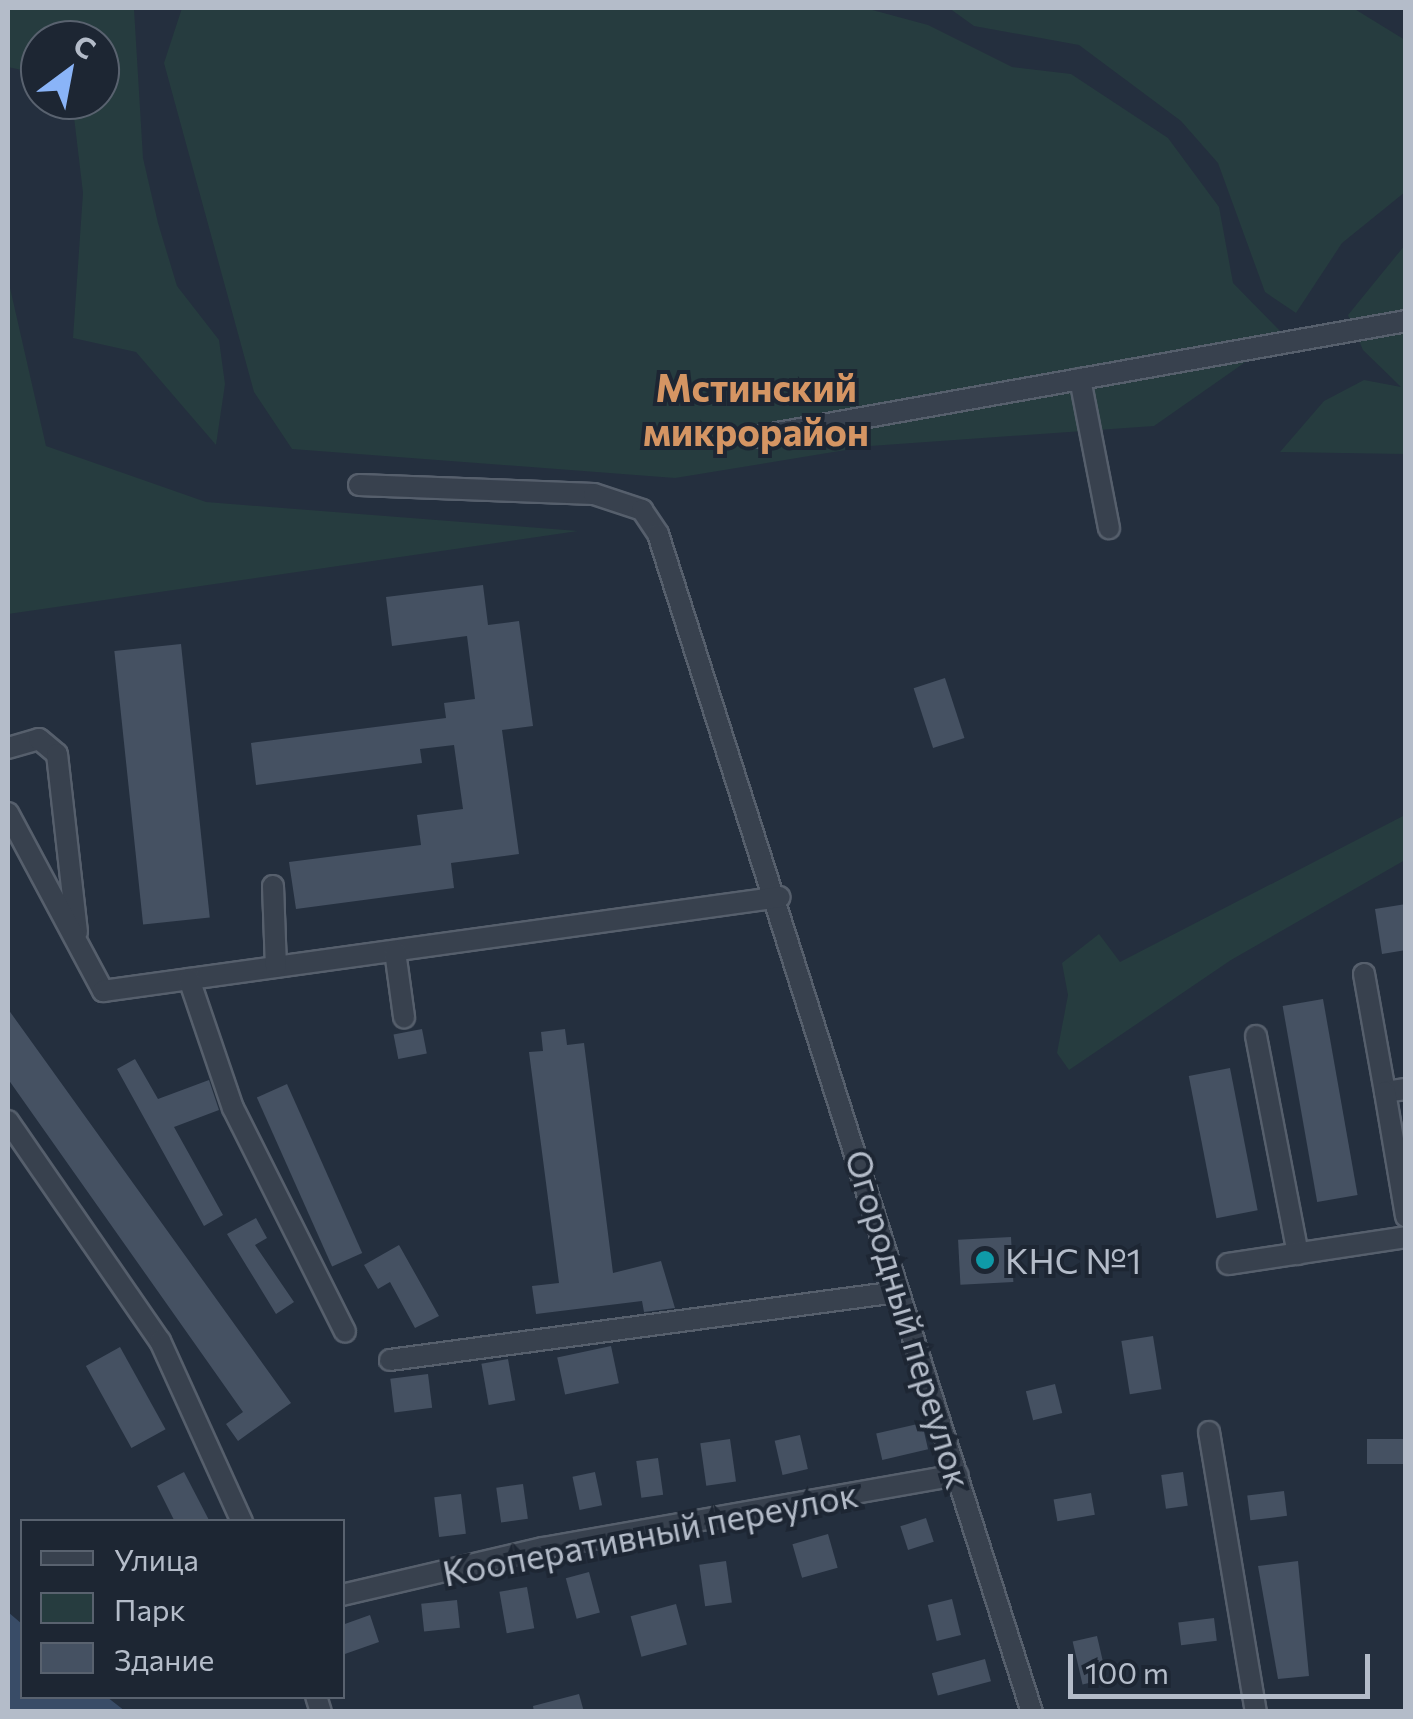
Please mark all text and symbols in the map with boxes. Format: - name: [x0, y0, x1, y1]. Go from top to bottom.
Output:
- north arrow: [20, 20, 120, 120]
- text: С: [68, 27, 102, 66]
- district label: Мстинский микрорайон: [643, 364, 869, 454]
- street label: Огородный переулок: [837, 1145, 981, 1493]
- place label: КНС №1: [1005, 1239, 1141, 1281]
- marker: КНС №1: [974, 1249, 996, 1271]
- street label: Кооперативный переулок: [439, 1472, 861, 1594]
- legend: [20, 1519, 345, 1699]
- text: Улица: [114, 1540, 199, 1577]
- text: Парк: [114, 1590, 186, 1627]
- scale bar: [1073, 1634, 1376, 1696]
- text: Здание: [114, 1640, 214, 1677]
- text: 100 m: [1085, 1653, 1169, 1690]

